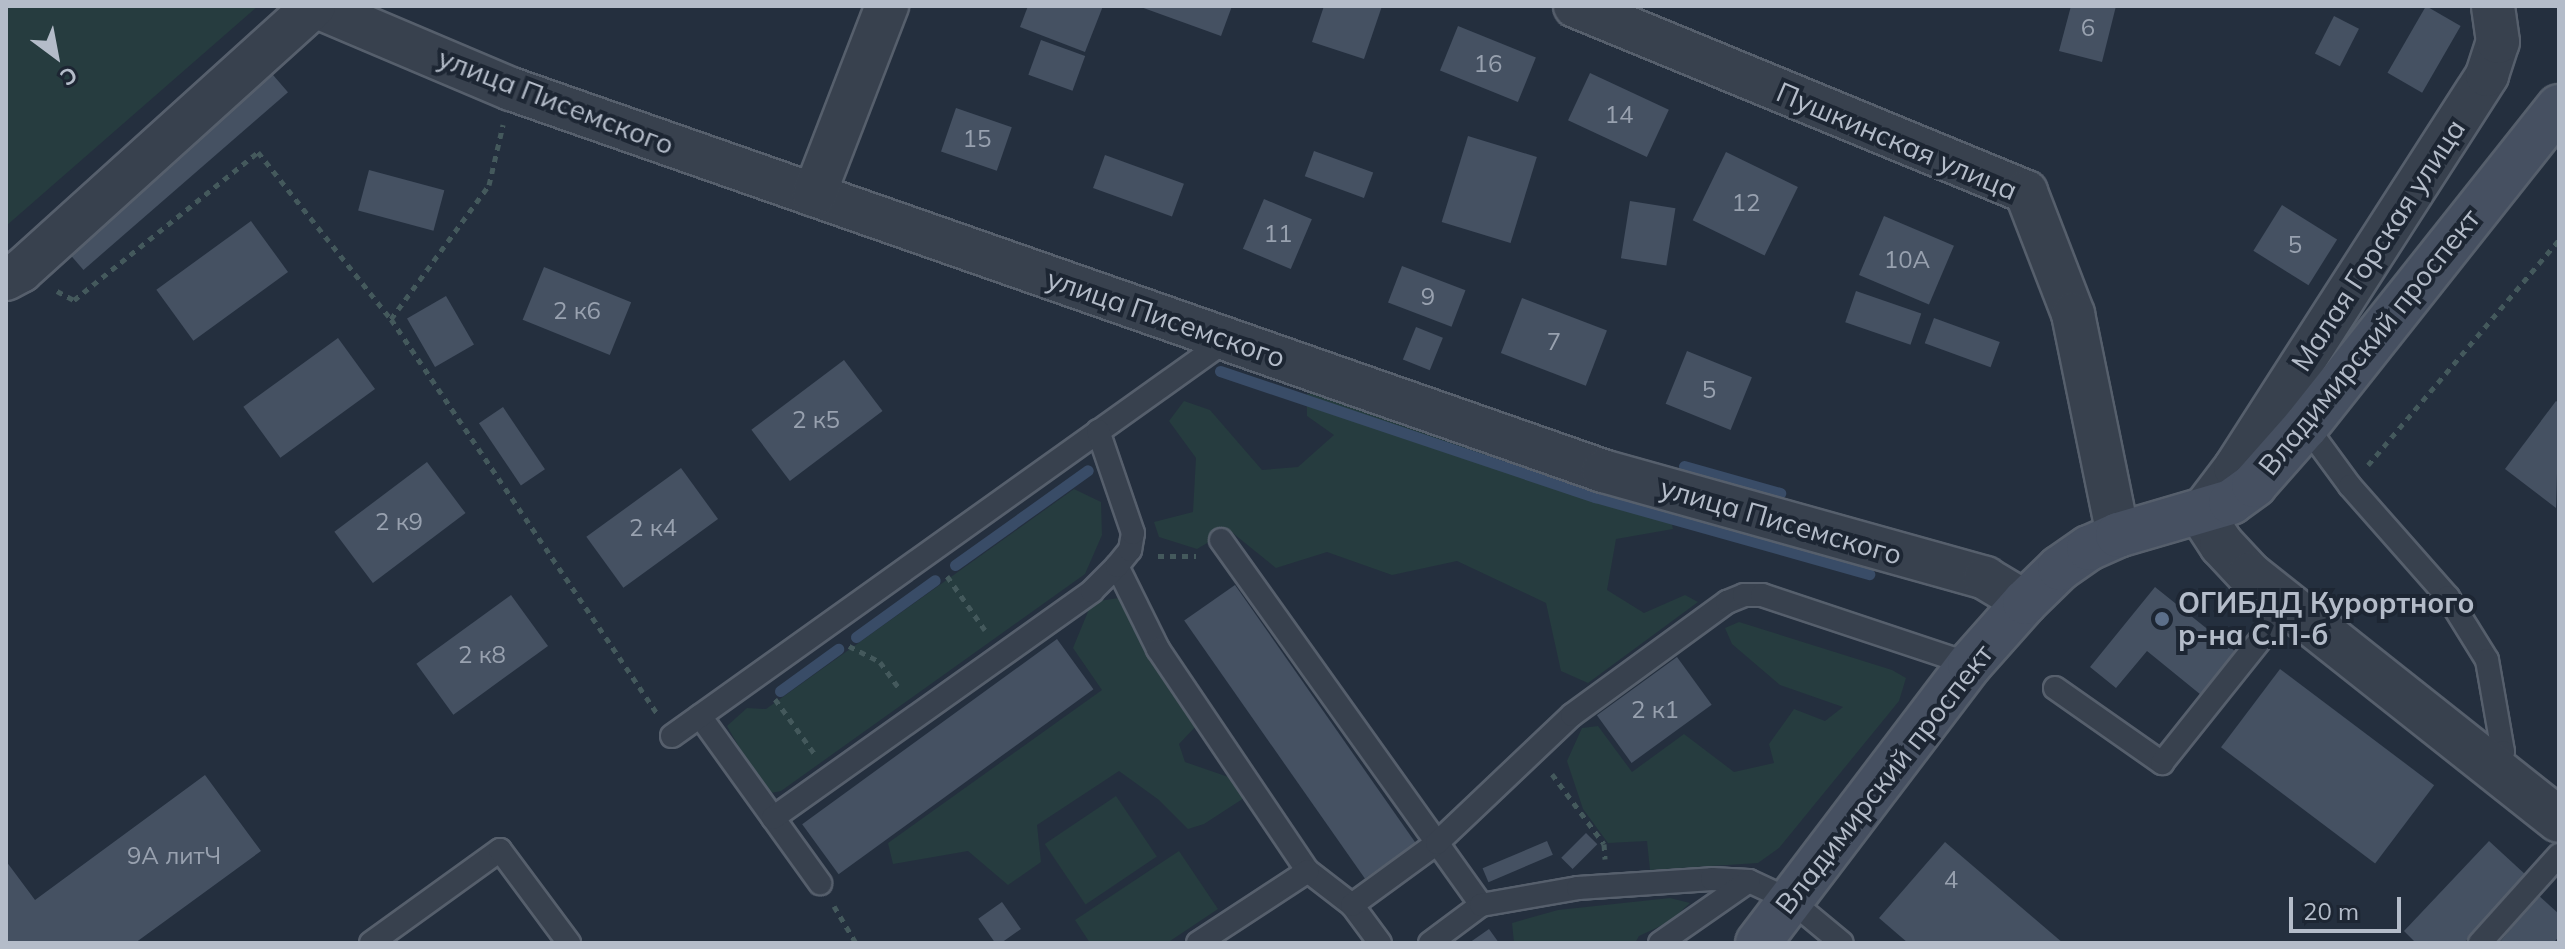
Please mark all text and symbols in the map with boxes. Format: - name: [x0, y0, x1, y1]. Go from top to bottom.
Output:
- house number: 6: [2081, 14, 2095, 42]
- north arrow: [16, 16, 96, 96]
- street label: улица Писемского: [433, 41, 679, 161]
- house number: 16: [1474, 50, 1502, 78]
- text: С: [55, 60, 83, 92]
- street label: Пушкинская улица: [1771, 75, 2023, 207]
- house number: 14: [1605, 101, 1633, 129]
- street label: Малая Горская улица: [2284, 113, 2472, 377]
- house number: 15: [963, 125, 991, 153]
- house number: 12: [1732, 189, 1760, 217]
- street label: Владимирский проспект: [2251, 202, 2487, 482]
- house number: 11: [1264, 220, 1292, 248]
- house number: 5: [2288, 231, 2302, 259]
- house number: 10А: [1884, 246, 1930, 274]
- street label: улица Писемского: [1042, 261, 1290, 375]
- house number: 9: [1421, 283, 1435, 311]
- house number: 2 к6: [553, 297, 601, 325]
- house number: 7: [1547, 328, 1561, 356]
- house number: 5: [1702, 376, 1716, 404]
- house number: 2 к5: [792, 406, 840, 434]
- street label: улица Писемского: [1656, 470, 1906, 572]
- house number: 2 к9: [375, 508, 423, 536]
- house number: 2 к4: [629, 514, 677, 542]
- place label: ОГИБДД Курортного р-на С.П-б: [2178, 586, 2474, 652]
- marker: ОГИБДД Курортного р-на С.П-б: [2153, 610, 2171, 628]
- street label: Владимирский проспект: [1768, 638, 2000, 920]
- house number: 2 к8: [458, 641, 506, 669]
- house number: 2 к1: [1631, 696, 1679, 724]
- house number: 9А литЧ: [127, 842, 221, 870]
- house number: 4: [1944, 866, 1958, 894]
- scale bar: [2293, 881, 2405, 931]
- text: 20 m: [2303, 896, 2359, 926]

